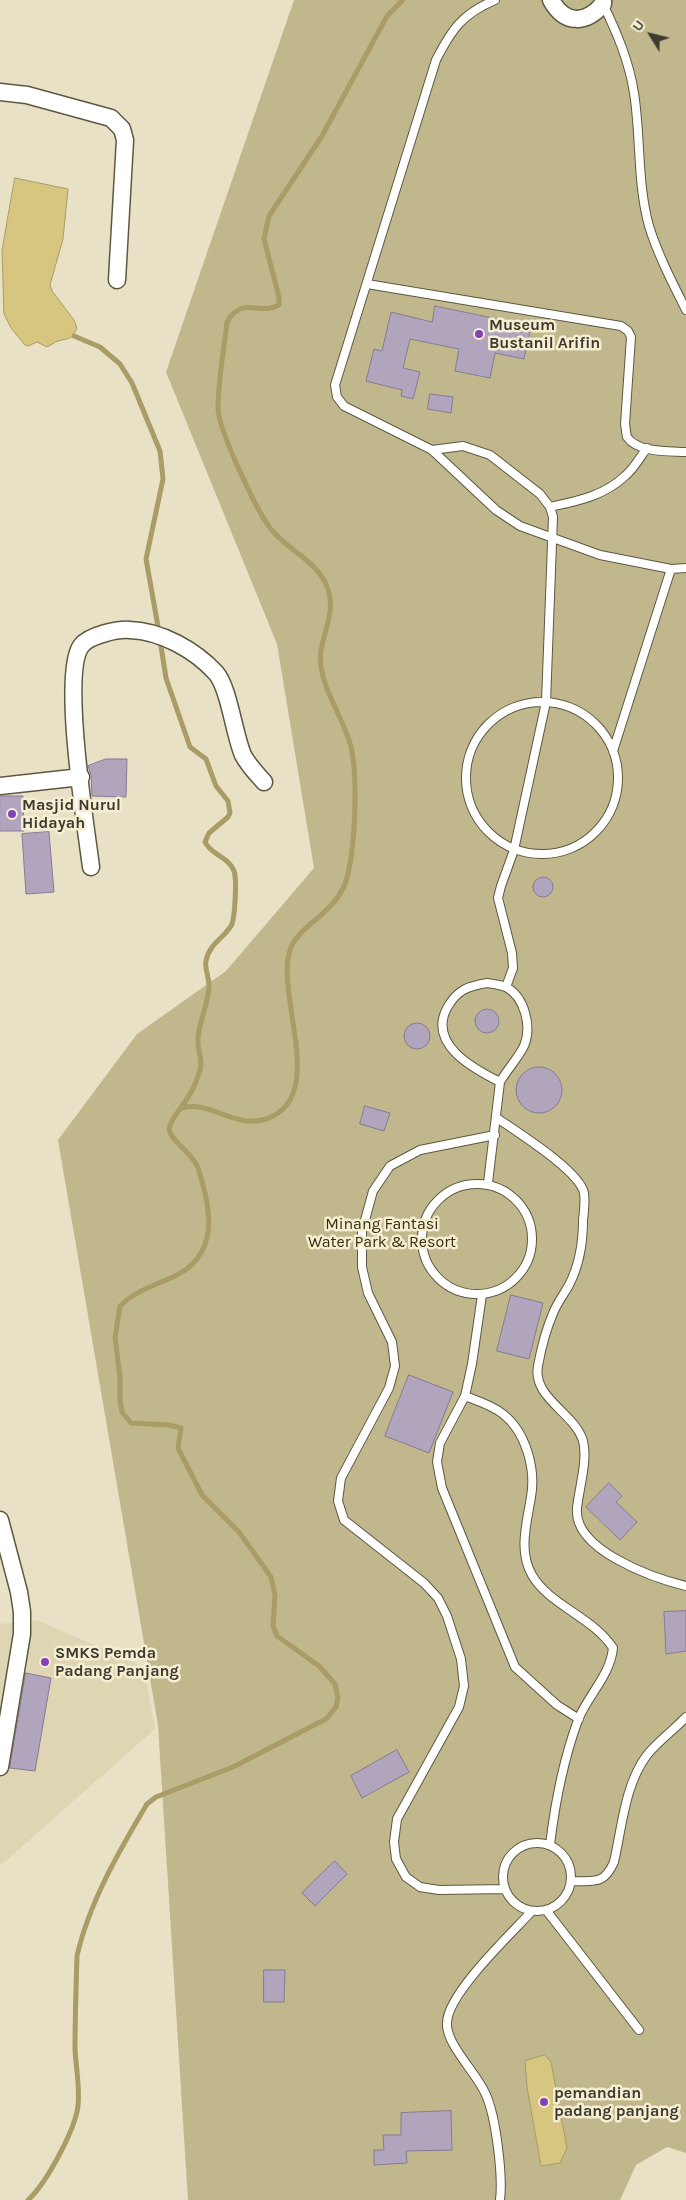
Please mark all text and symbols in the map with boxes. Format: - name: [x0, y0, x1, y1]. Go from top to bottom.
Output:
- north arrow: [626, 10, 676, 60]
- text: U: [629, 17, 648, 35]
- place label: Museum Bustanil Arifin: [489, 315, 600, 353]
- marker: Museum Bustanil Arifin: [473, 328, 485, 340]
- place label: Masjid Nurul Hidayah: [22, 795, 121, 833]
- marker: Masjid Nurul Hidayah: [6, 808, 18, 820]
- park label: Minang Fantasi Water Park & Resort: [308, 1214, 456, 1252]
- place label: SMKS Pemda Padang Panjang: [55, 1643, 179, 1681]
- marker: SMKS Pemda Padang Panjang: [39, 1656, 51, 1668]
- place label: pemandian padang panjang: [554, 2083, 679, 2121]
- marker: pemandian padang panjang: [538, 2096, 550, 2108]

